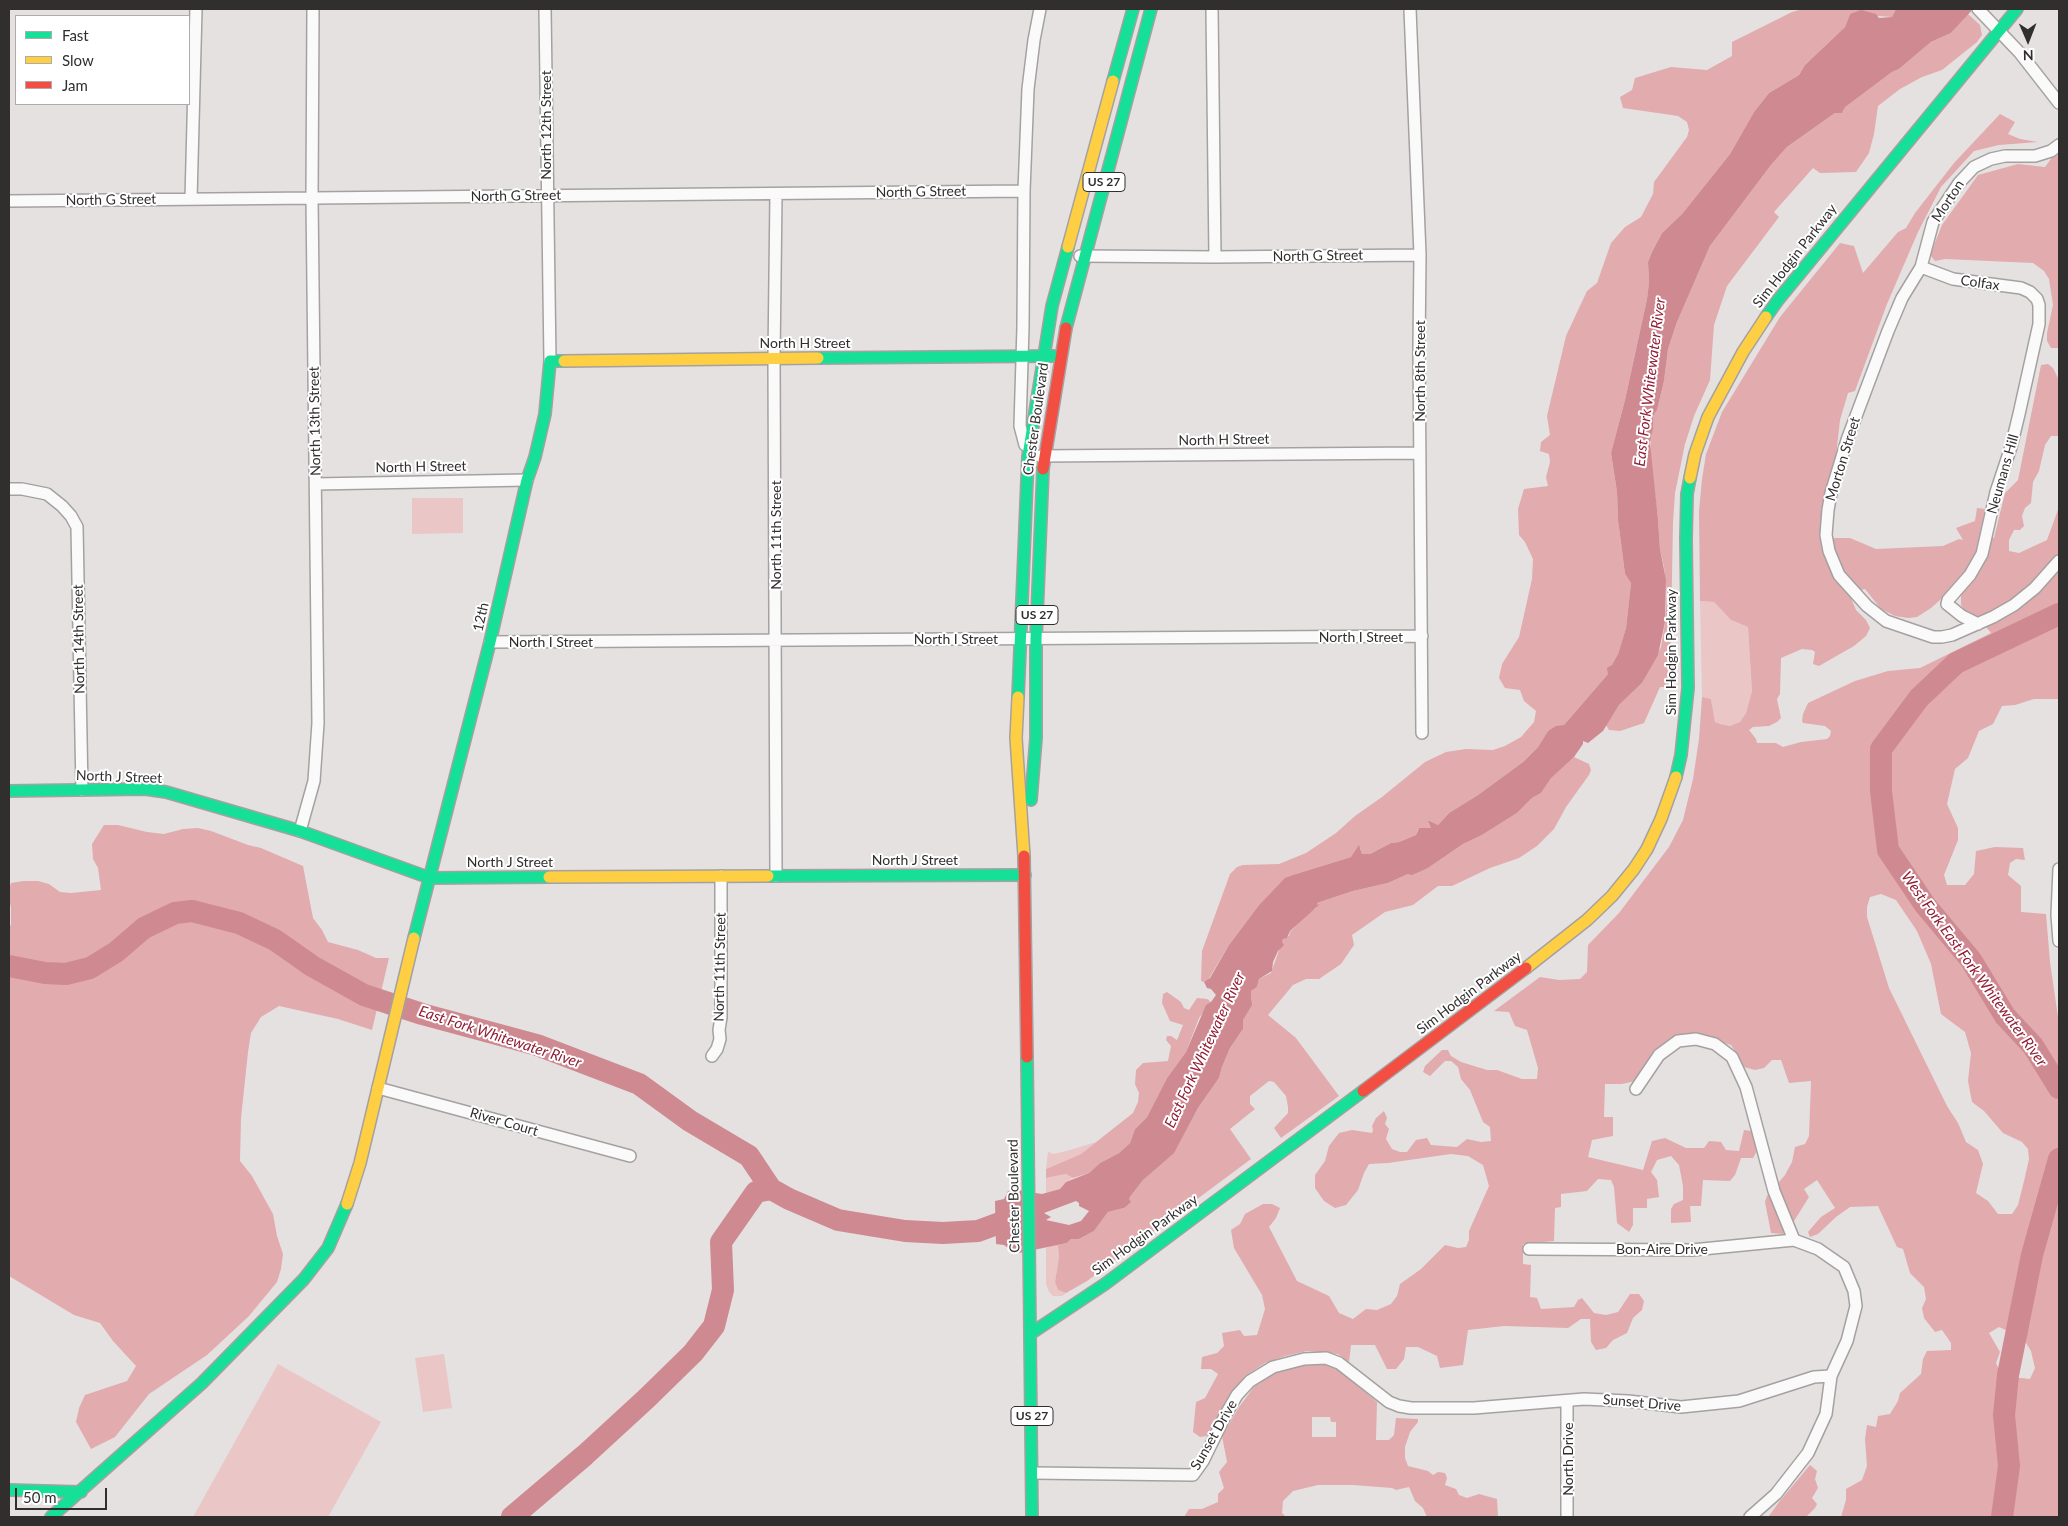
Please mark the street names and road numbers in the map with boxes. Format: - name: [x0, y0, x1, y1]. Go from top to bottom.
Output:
- street label: North 12th Street: [538, 70, 554, 180]
- road number: US 27: [1083, 172, 1125, 192]
- street label: Morton: [1928, 177, 1968, 225]
- street label: North G Street: [876, 183, 966, 201]
- street label: North G Street: [471, 187, 561, 205]
- street label: North G Street: [66, 191, 156, 209]
- street label: Sim Hodgin Parkway: [1749, 201, 1841, 311]
- street label: North G Street: [1273, 247, 1363, 265]
- street label: Colfax: [1959, 272, 2001, 294]
- street label: North 8th Street: [1412, 320, 1428, 422]
- street label: North H Street: [759, 335, 851, 351]
- street label: Chester Boulevard: [1020, 362, 1052, 476]
- street label: North 13th Street: [306, 366, 324, 476]
- street label: Morton Street: [1822, 415, 1864, 503]
- street label: North H Street: [1178, 431, 1270, 449]
- street label: Neumans Hill: [1984, 432, 2022, 516]
- street label: North H Street: [375, 458, 467, 476]
- street label: North 11th Street: [768, 480, 784, 590]
- street label: North 14th Street: [70, 584, 88, 694]
- street label: Sim Hodgin Parkway: [1663, 589, 1679, 715]
- street label: 12th: [470, 601, 492, 633]
- road number: US 27: [1016, 606, 1058, 624]
- street label: North I Street: [1319, 629, 1403, 645]
- street label: North I Street: [914, 631, 998, 647]
- street label: North I Street: [509, 634, 593, 650]
- street label: North J Street: [76, 767, 162, 787]
- street label: North J Street: [872, 852, 958, 868]
- street label: North J Street: [467, 854, 553, 870]
- street label: North 11th Street: [711, 912, 729, 1022]
- street label: Sim Hodgin Parkway: [1413, 948, 1525, 1038]
- street label: River Court: [468, 1104, 540, 1140]
- street label: Chester Boulevard: [1005, 1139, 1023, 1253]
- street label: Sim Hodgin Parkway: [1089, 1191, 1201, 1279]
- street label: Bon-Aire Drive: [1616, 1241, 1708, 1257]
- street label: Sunset Drive: [1602, 1391, 1682, 1415]
- street label: Sunset Drive: [1187, 1397, 1241, 1473]
- road number: US 27: [1011, 1406, 1053, 1425]
- street label: North Drive: [1560, 1422, 1576, 1496]

